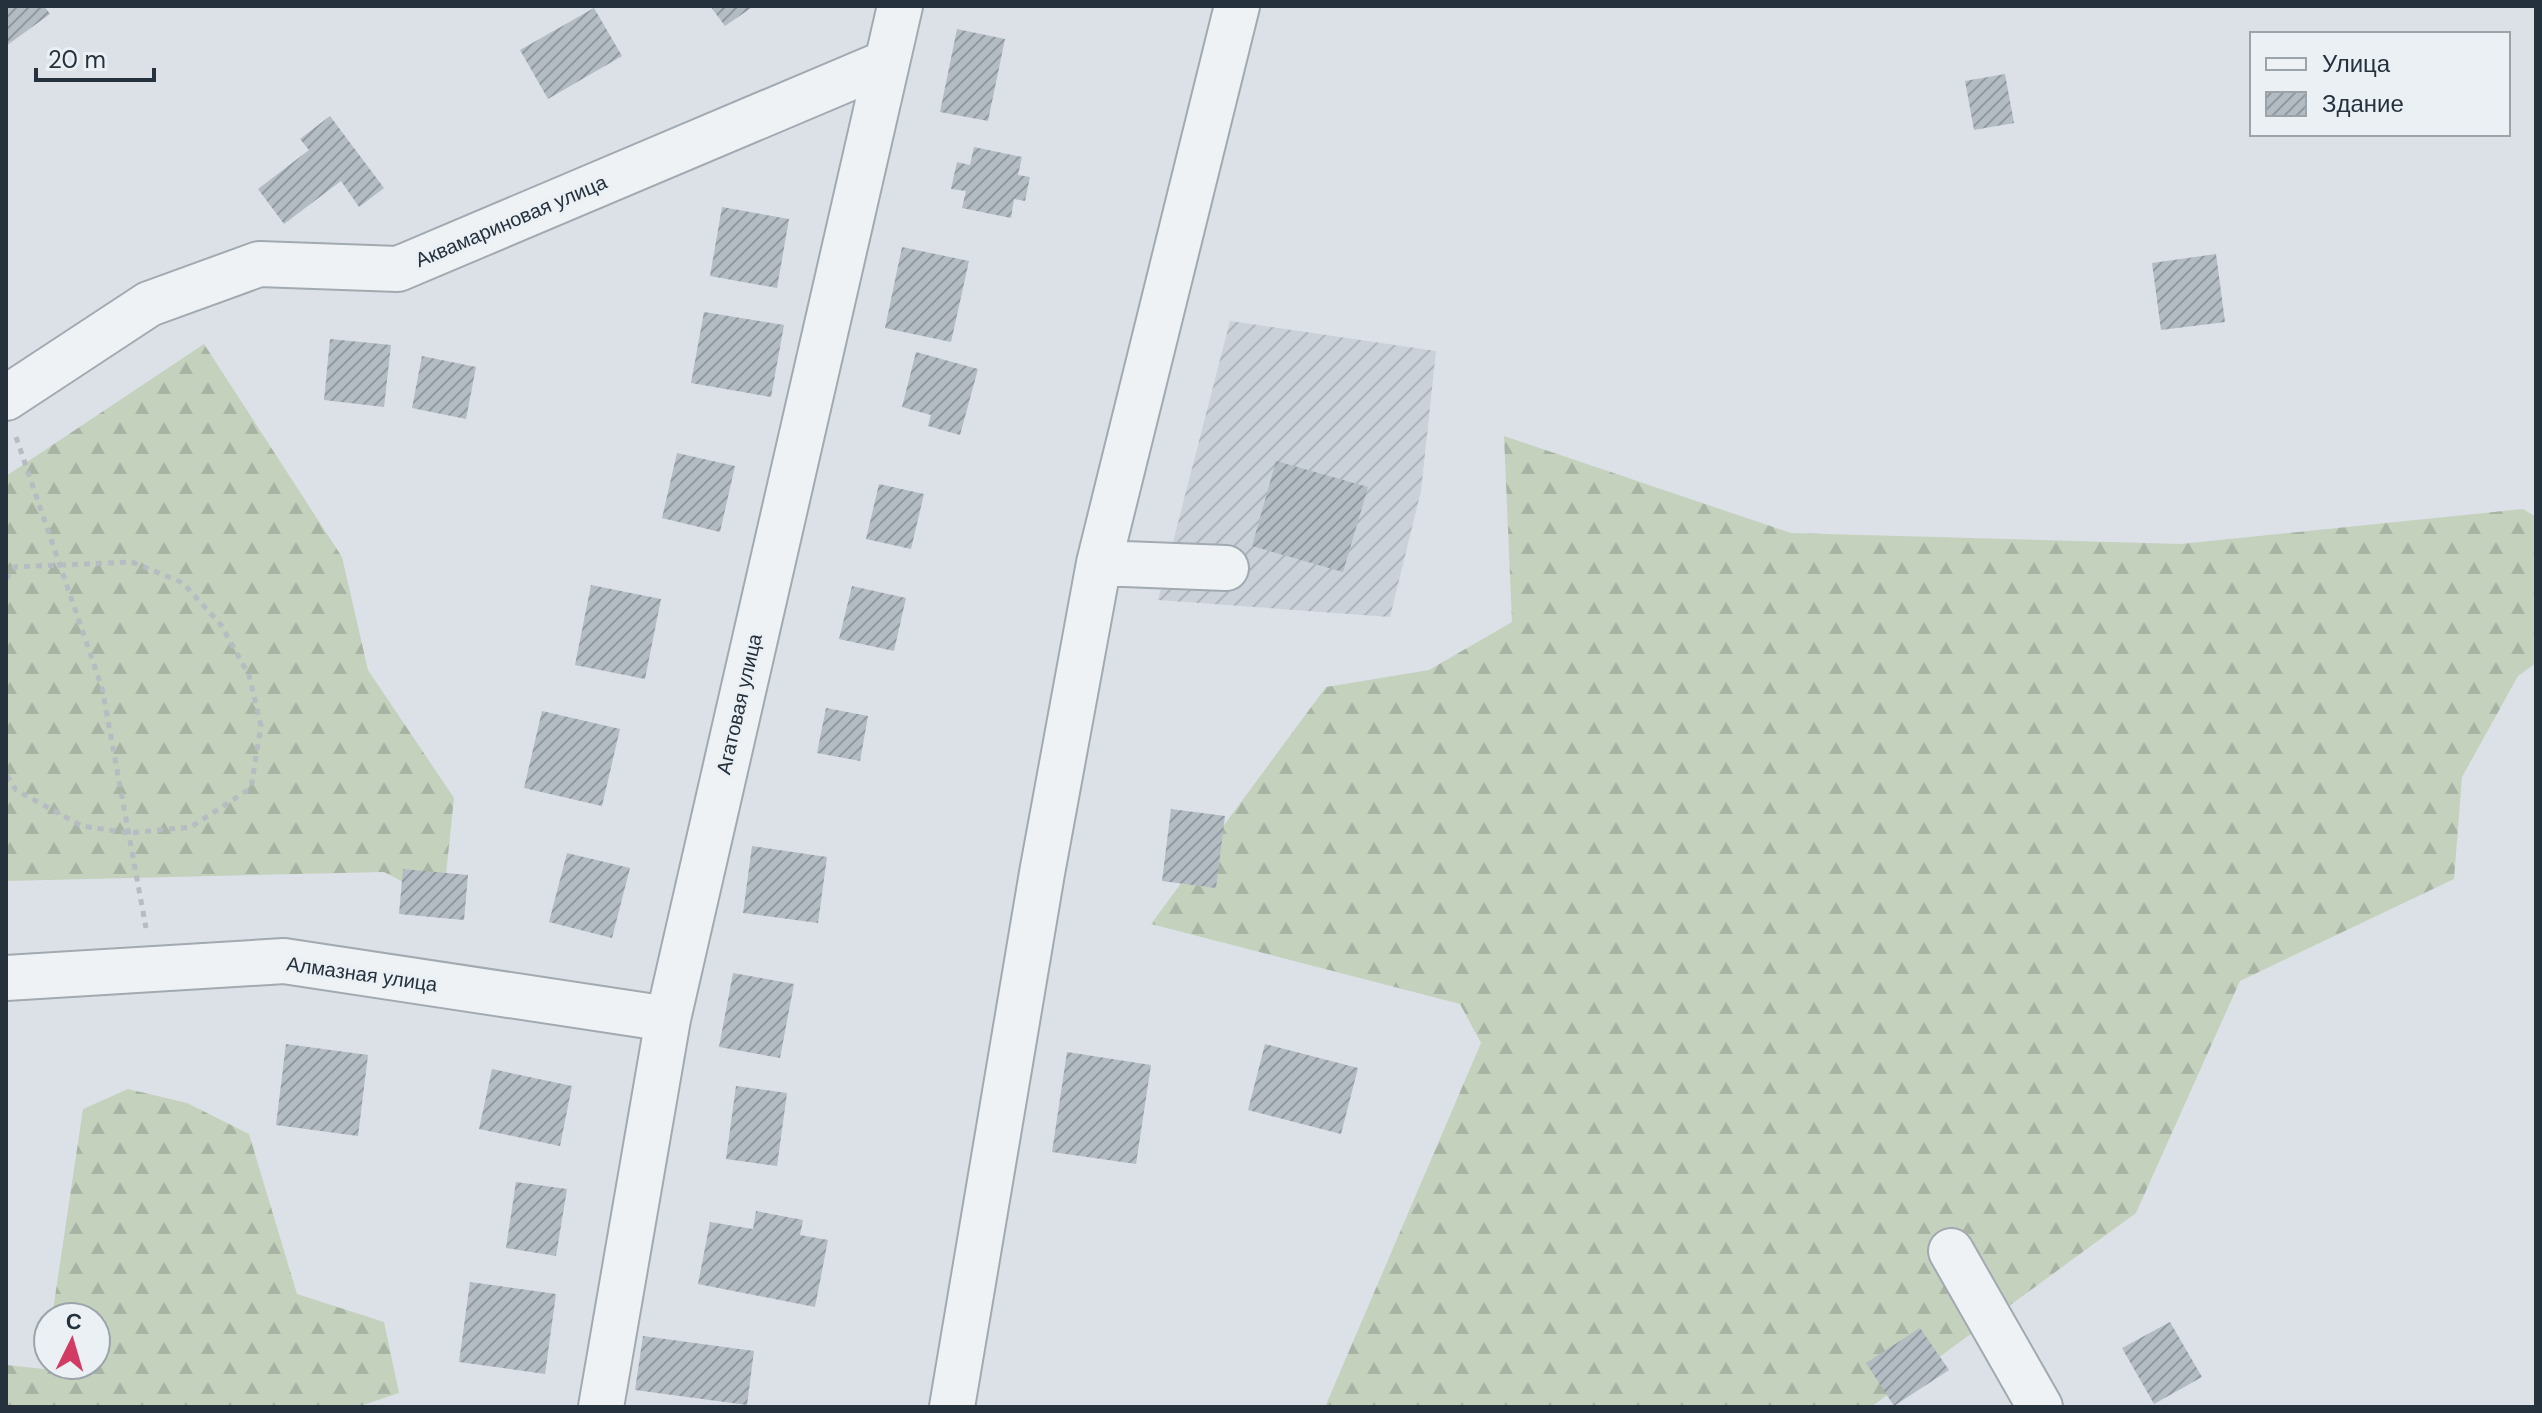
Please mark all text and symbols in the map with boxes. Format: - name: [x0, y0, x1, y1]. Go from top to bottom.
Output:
- scale bar: [36, 32, 154, 82]
- legend: [2250, 32, 2510, 136]
- text: 20 m: [48, 44, 106, 75]
- text: Улица: [2322, 48, 2391, 79]
- text: Здание: [2322, 88, 2404, 119]
- street label: Аквамариновая улица: [411, 169, 612, 273]
- street label: Агатовая улица: [710, 630, 768, 777]
- street label: Алмазная улица: [285, 951, 440, 998]
- north arrow: [32, 1301, 112, 1381]
- text: С: [65, 1306, 83, 1337]

